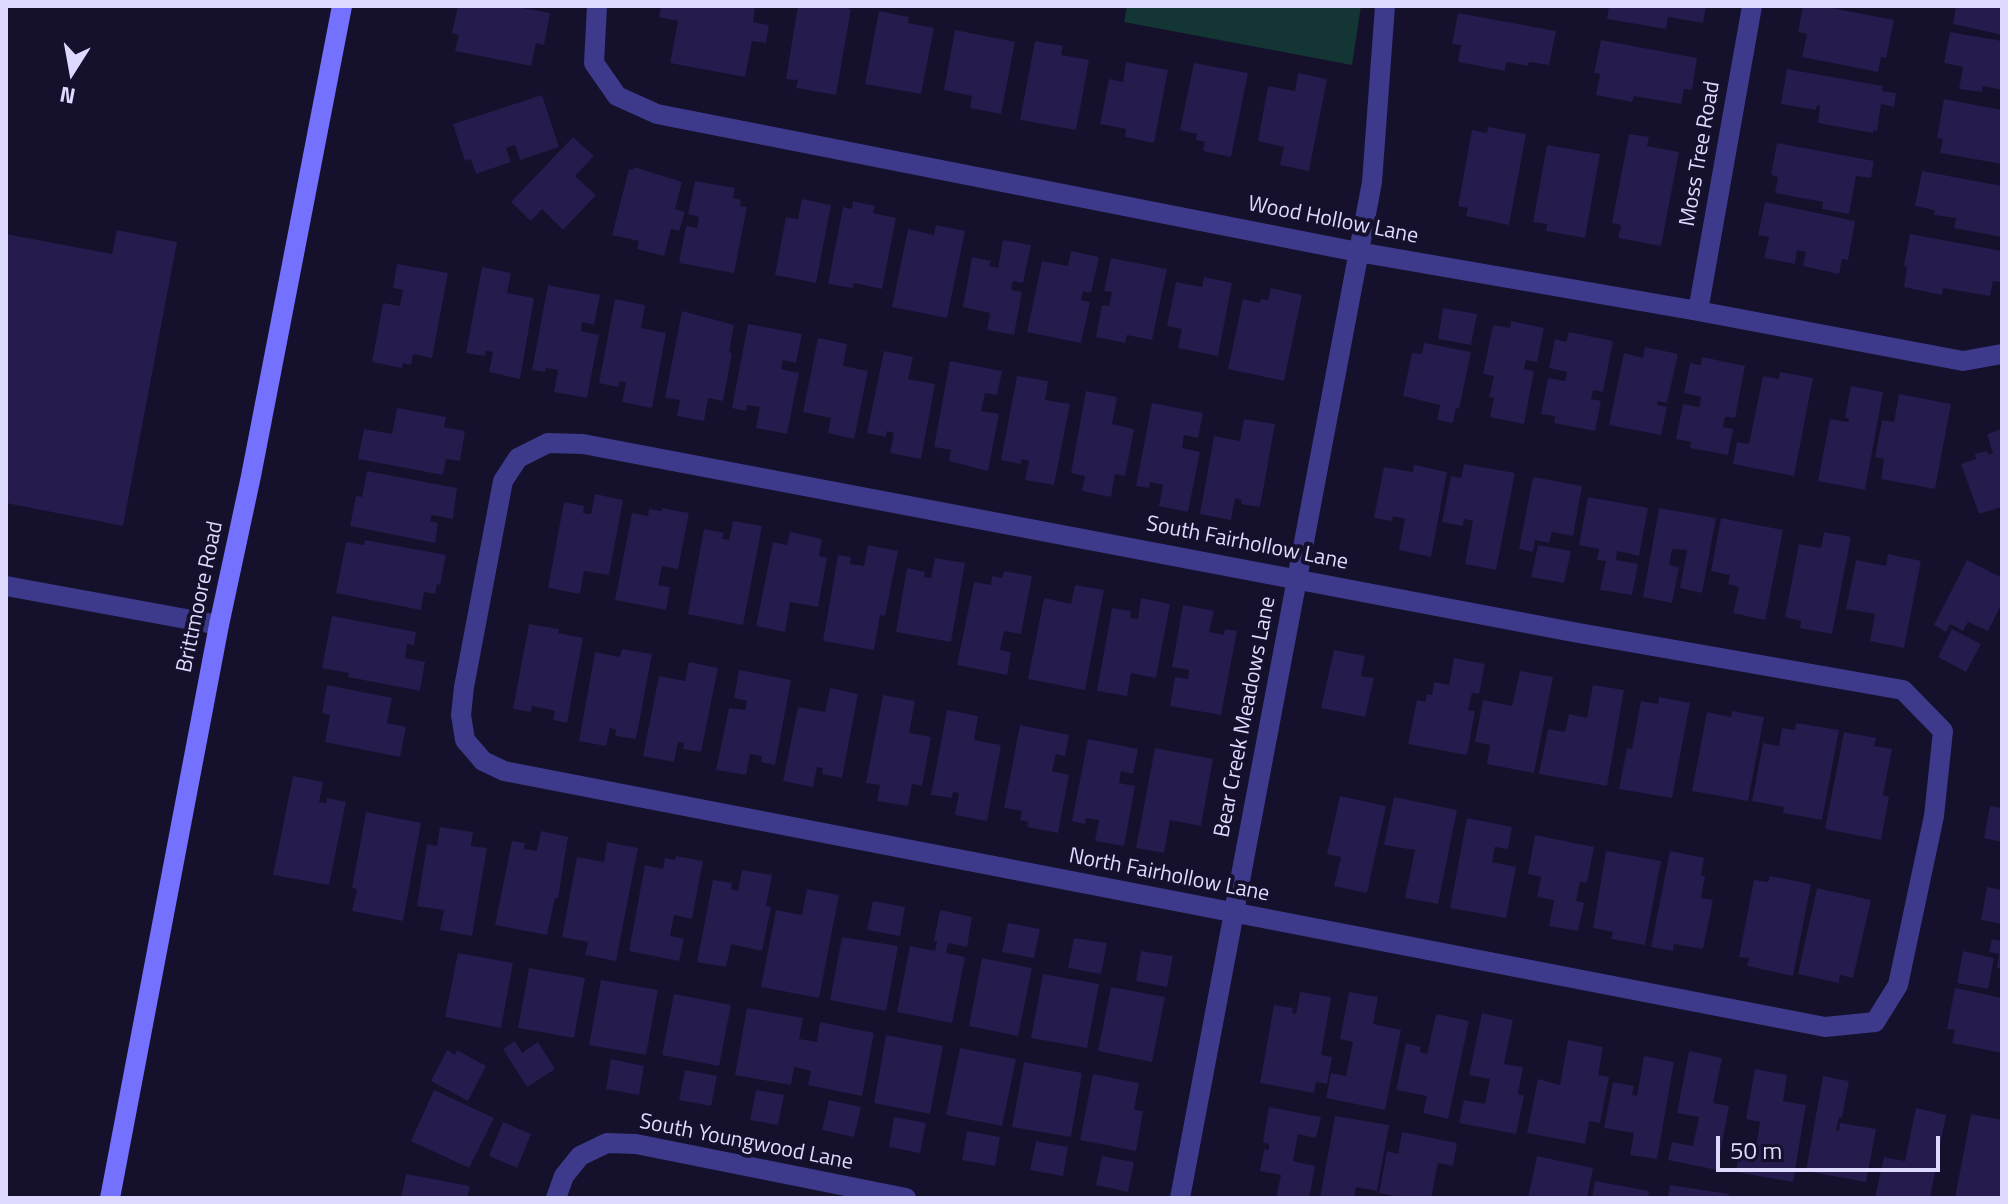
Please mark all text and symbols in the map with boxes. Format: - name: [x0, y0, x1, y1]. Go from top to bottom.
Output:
- north arrow: [32, 32, 112, 112]
- text: N: [57, 77, 78, 114]
- street label: Moss Tree Road: [1675, 79, 1727, 229]
- street label: Wood Hollow Lane: [1246, 192, 1420, 250]
- street label: South Fairhollow Lane: [1144, 511, 1350, 577]
- street label: Brittmoore Road: [172, 519, 230, 675]
- street label: Bear Creek Meadows Lane: [1210, 594, 1282, 840]
- street label: North Fairhollow Lane: [1066, 844, 1272, 908]
- street label: South Youngwood Lane: [637, 1109, 855, 1177]
- scale bar: [1720, 1120, 1944, 1170]
- text: 50 m: [1730, 1132, 1782, 1168]

